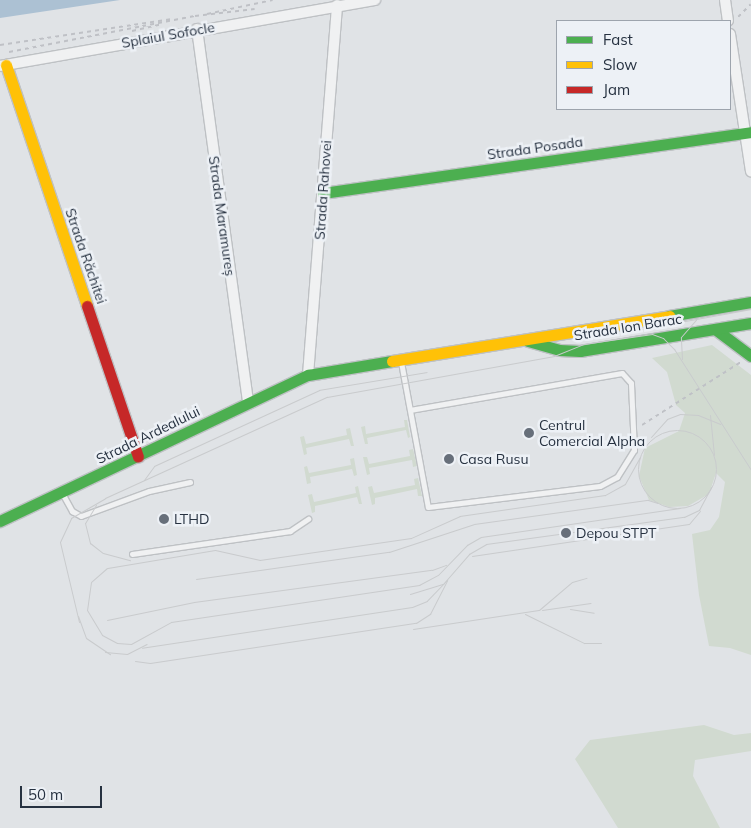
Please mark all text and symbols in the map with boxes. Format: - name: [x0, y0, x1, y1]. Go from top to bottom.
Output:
- street label: Splaiul Sofocle: [120, 19, 216, 51]
- legend: [556, 20, 731, 110]
- text: Fast: [603, 30, 633, 49]
- text: Slow: [603, 55, 637, 74]
- text: Jam: [603, 80, 630, 99]
- street label: Strada Posada: [486, 133, 584, 163]
- street label: Strada Rahovei: [311, 140, 335, 240]
- street label: Strada Maramureș: [205, 155, 239, 277]
- street label: Strada Răchitei: [62, 206, 110, 306]
- street label: Strada Ion Barac: [573, 310, 683, 344]
- street label: Strada Ardealului: [93, 403, 203, 467]
- place label: Centrul Comercial Alpha: [539, 417, 645, 450]
- marker: Centrul Comercial Alpha: [523, 427, 535, 439]
- place label: Casa Rusu: [459, 451, 529, 467]
- marker: Casa Rusu: [443, 453, 455, 465]
- place label: LTHD: [174, 511, 209, 527]
- marker: LTHD: [158, 513, 170, 525]
- place label: Depou STPT: [576, 525, 656, 541]
- marker: Depou STPT: [560, 527, 572, 539]
- scale bar: [22, 776, 105, 808]
- text: 50 m: [28, 785, 63, 804]

